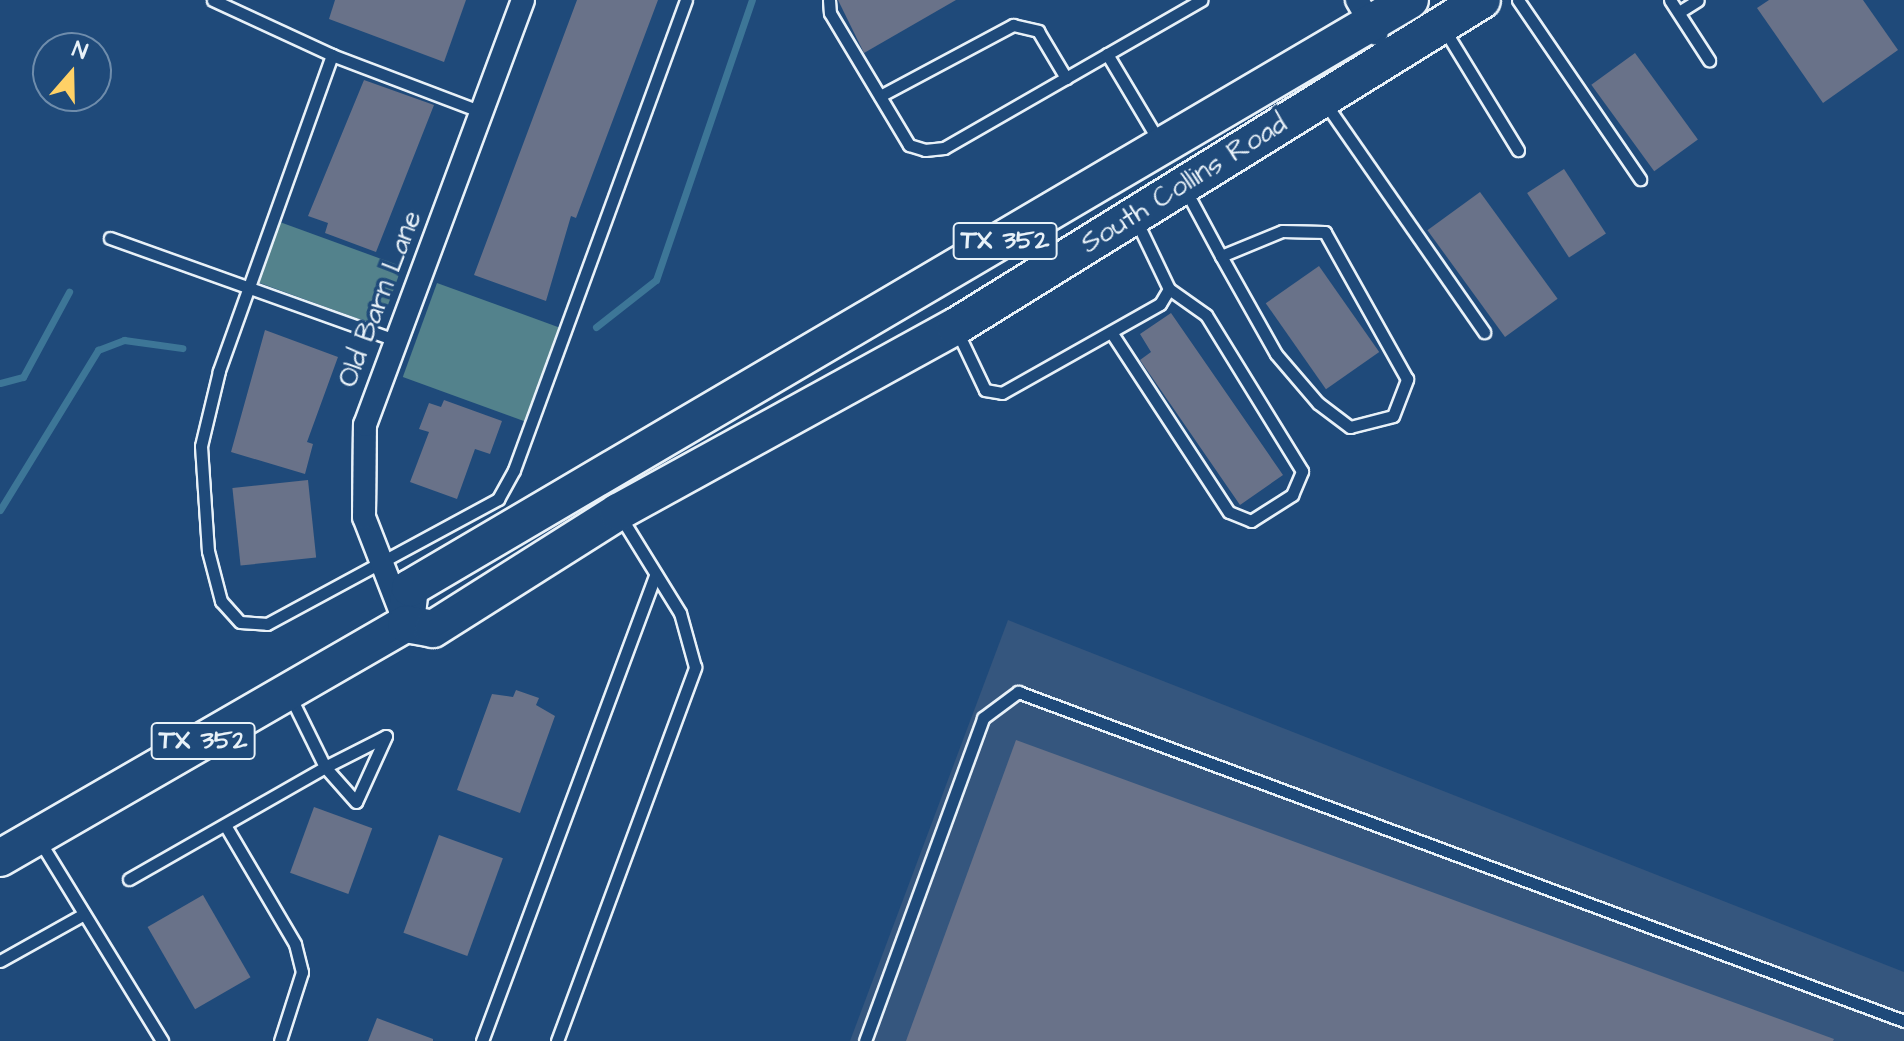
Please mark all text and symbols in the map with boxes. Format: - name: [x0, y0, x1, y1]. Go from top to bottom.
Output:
- north arrow: [32, 32, 112, 112]
- text: N: [68, 34, 91, 68]
- street label: South Collins Road: [1075, 107, 1293, 261]
- street label: Old Barn Lane: [331, 206, 429, 392]
- road number: TX 352: [951, 219, 1059, 263]
- road number: TX 352: [149, 719, 257, 763]

